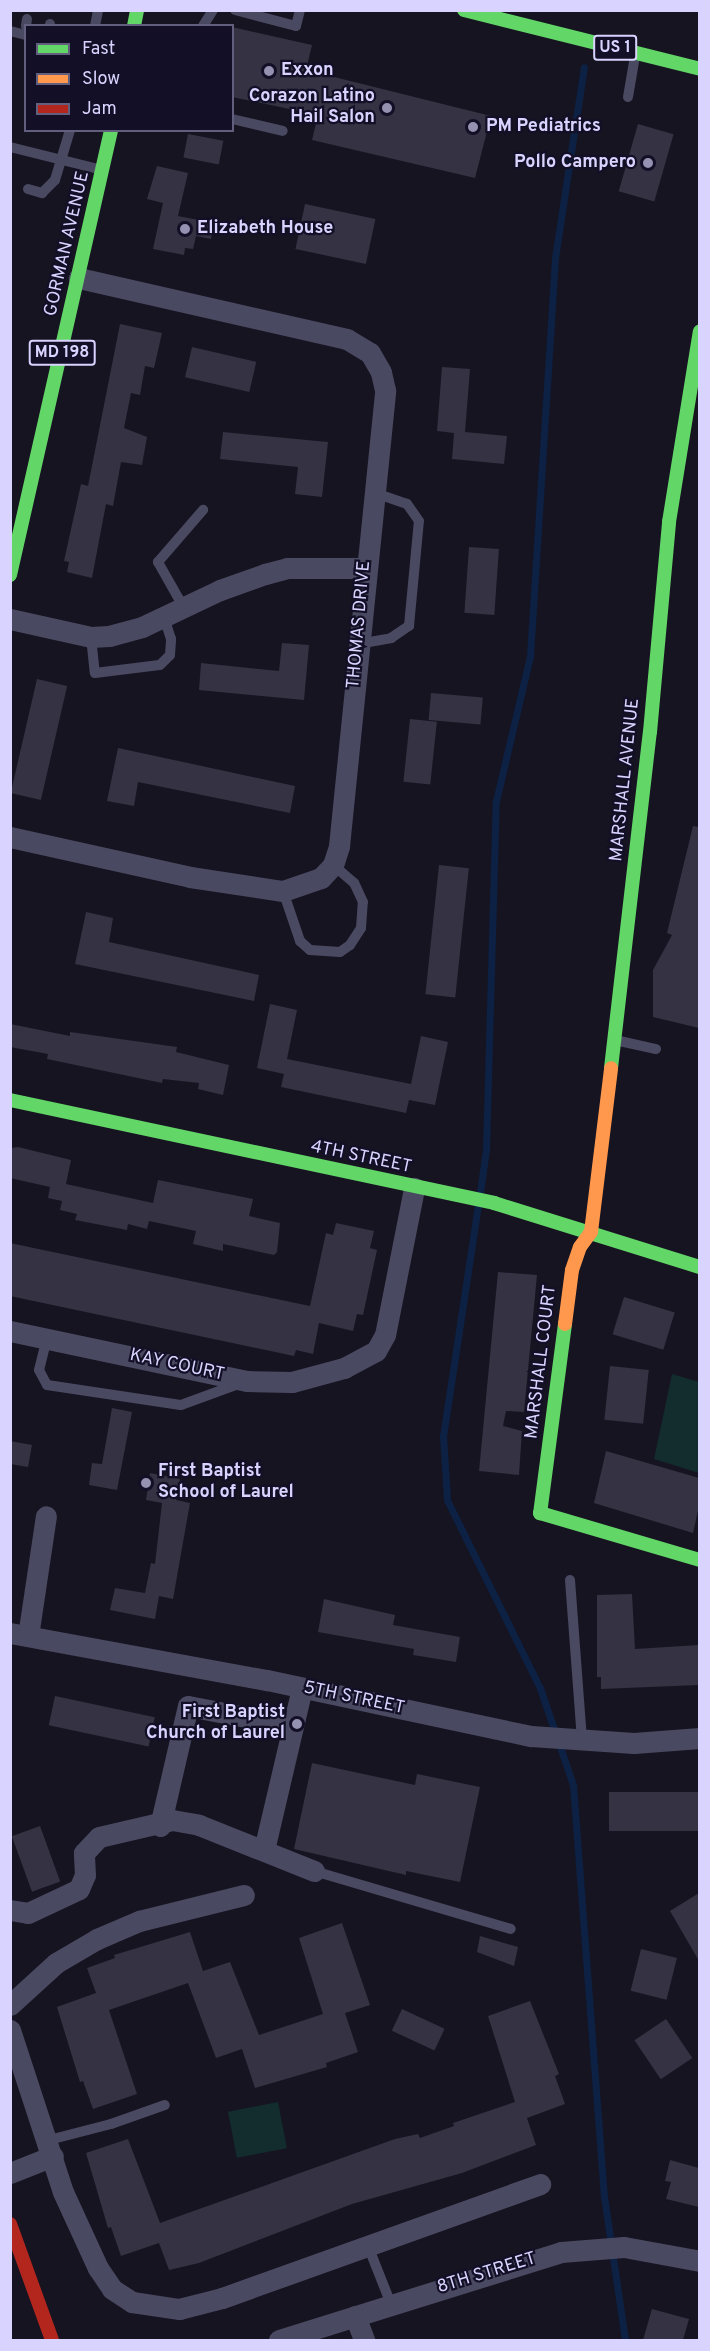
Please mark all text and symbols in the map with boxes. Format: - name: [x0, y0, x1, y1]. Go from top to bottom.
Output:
- legend: [24, 24, 234, 132]
- road number: US 1: [592, 35, 638, 61]
- text: Fast: [82, 38, 115, 61]
- place label: Exxon: [281, 60, 334, 82]
- marker: Exxon: [262, 64, 276, 78]
- text: Slow: [82, 68, 120, 91]
- place label: Corazon Latino Hail Salon: [249, 87, 375, 130]
- text: Jam: [82, 98, 117, 121]
- marker: Corazon Latino Hail Salon: [380, 101, 394, 115]
- place label: PM Pediatrics: [486, 116, 601, 138]
- marker: PM Pediatrics: [464, 118, 482, 136]
- place label: Pollo Campero: [514, 152, 636, 174]
- marker: Pollo Campero: [641, 156, 655, 170]
- street label: GORMAN AVENUE: [41, 169, 95, 319]
- place label: Elizabeth House: [197, 218, 333, 240]
- marker: Elizabeth House: [178, 222, 192, 236]
- road number: MD 198: [28, 340, 97, 366]
- street label: THOMAS DRIVE: [344, 560, 376, 690]
- street label: MARSHALL AVENUE: [607, 697, 645, 863]
- street label: 4TH STREET: [309, 1137, 413, 1179]
- street label: MARSHALL COURT: [522, 1283, 562, 1441]
- street label: KAY COURT: [127, 1345, 227, 1387]
- place label: First Baptist School of Laurel: [158, 1462, 294, 1504]
- marker: First Baptist School of Laurel: [139, 1476, 153, 1490]
- street label: 5TH STREET: [301, 1678, 407, 1720]
- place label: First Baptist Church of Laurel: [146, 1703, 285, 1746]
- marker: First Baptist Church of Laurel: [290, 1717, 304, 1731]
- street label: 8TH STREET: [435, 2249, 539, 2299]

